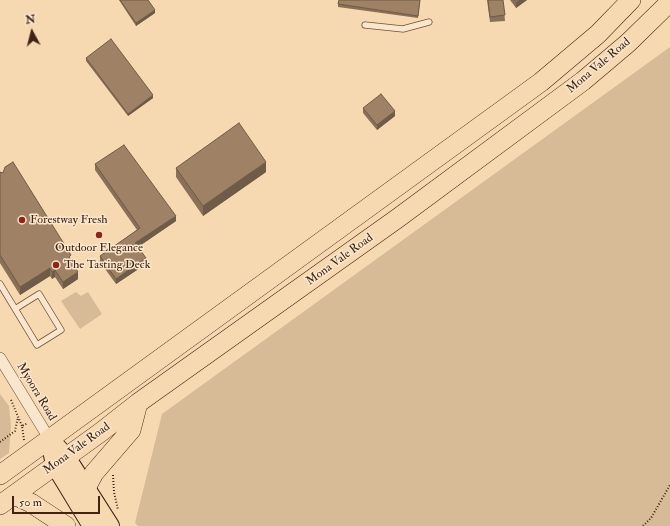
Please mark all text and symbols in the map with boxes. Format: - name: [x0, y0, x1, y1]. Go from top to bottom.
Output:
- north arrow: [12, 12, 52, 52]
- text: N: [25, 13, 36, 27]
- street label: Mona Vale Road: [564, 35, 634, 97]
- place label: Forestway Fresh: [30, 213, 108, 227]
- marker: Forestway Fresh: [17, 215, 27, 225]
- marker: Outdoor Elegance: [94, 230, 104, 240]
- street label: Mona Vale Road: [304, 231, 376, 289]
- place label: Outdoor Elegance: [55, 241, 143, 255]
- place label: The Tasting Deck: [64, 258, 150, 272]
- marker: The Tasting Deck: [51, 260, 61, 270]
- street label: Myoora Road: [13, 360, 59, 424]
- street label: Mona Vale Road: [41, 420, 113, 478]
- scale bar: [14, 488, 102, 514]
- text: 50 m: [19, 495, 42, 510]

